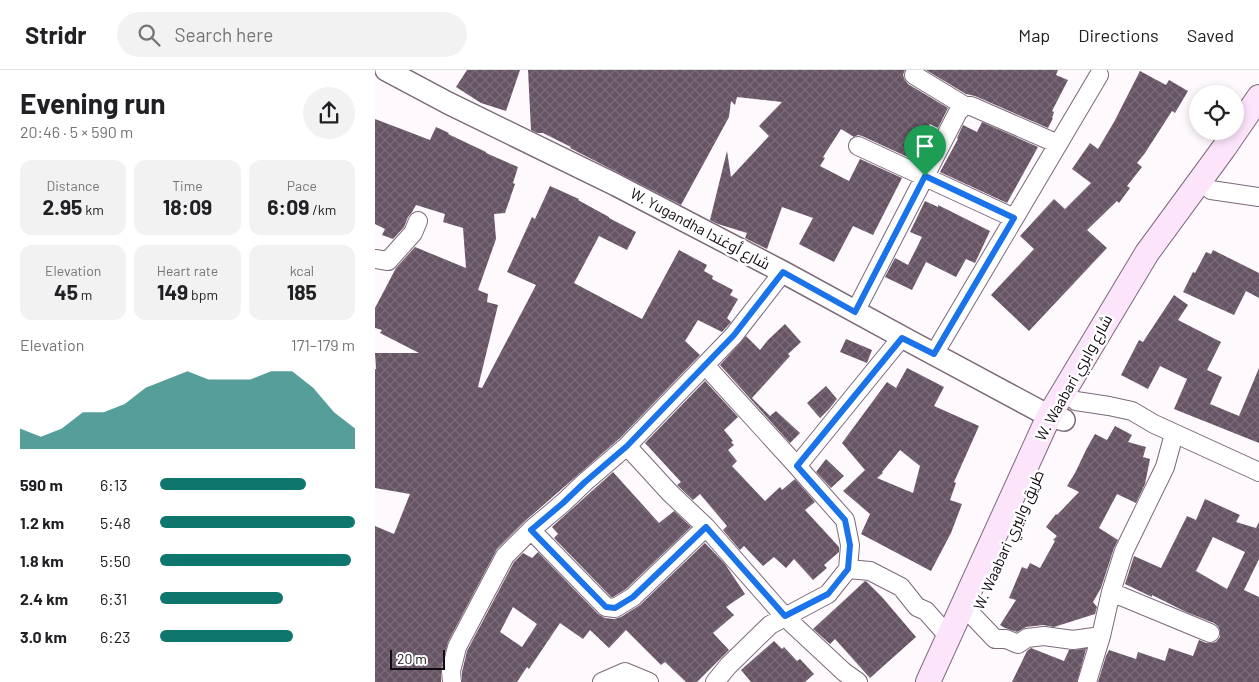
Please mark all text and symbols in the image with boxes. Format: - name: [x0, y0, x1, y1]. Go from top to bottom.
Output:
- search box: [117, 12, 467, 57]
- text: Stridr: [25, 20, 87, 49]
- icon: search: [135, 21, 163, 49]
- text: Search here: [175, 23, 273, 46]
- text: Map: [1018, 24, 1050, 46]
- text: Directions: [1078, 24, 1159, 46]
- text: Saved: [1187, 24, 1234, 46]
- map controls: [1189, 85, 1244, 140]
- button: locate: [1189, 85, 1244, 140]
- text: Evening run: [20, 86, 166, 120]
- button: share: [303, 87, 355, 139]
- text: 20:46 · 5 × 590 m: [20, 122, 133, 141]
- pin: [904, 125, 946, 176]
- icon: arrive: [911, 132, 939, 160]
- text: Distance: [46, 177, 100, 194]
- text: Time: [172, 177, 203, 194]
- text: Pace: [287, 177, 317, 194]
- street label: W. Yugandha شارع أوغندا: [626, 184, 773, 275]
- text: 2.95: [43, 194, 82, 219]
- text: 18:09: [163, 194, 212, 219]
- text: 6:09: [267, 194, 309, 219]
- text: km: [82, 201, 104, 218]
- text: /km: [309, 201, 336, 218]
- text: Elevation: [45, 262, 101, 279]
- text: Heart rate: [157, 262, 218, 279]
- text: kcal: [290, 262, 314, 279]
- text: 45: [54, 279, 78, 304]
- text: 149: [157, 279, 188, 304]
- text: 185: [287, 279, 317, 304]
- text: m: [78, 286, 92, 303]
- text: bpm: [188, 286, 218, 303]
- street label: W. Waabari شارع وابري: [1031, 311, 1119, 446]
- text: Elevation: [20, 335, 84, 354]
- text: 171–179 m: [291, 335, 355, 354]
- street label: W. Waabari طريق وابيري: [969, 467, 1051, 614]
- text: 590 m: [20, 475, 63, 494]
- text: 6:13: [100, 475, 128, 494]
- text: 1.2 km: [20, 513, 64, 532]
- text: 5:48: [100, 513, 131, 532]
- text: 1.8 km: [20, 551, 64, 570]
- text: 5:50: [100, 551, 131, 570]
- text: 2.4 km: [20, 589, 68, 608]
- text: 6:31: [100, 589, 127, 608]
- text: 3.0 km: [20, 627, 67, 646]
- text: 6:23: [100, 627, 130, 646]
- scale bar: [390, 647, 445, 670]
- text: 20 m: [397, 650, 427, 667]

